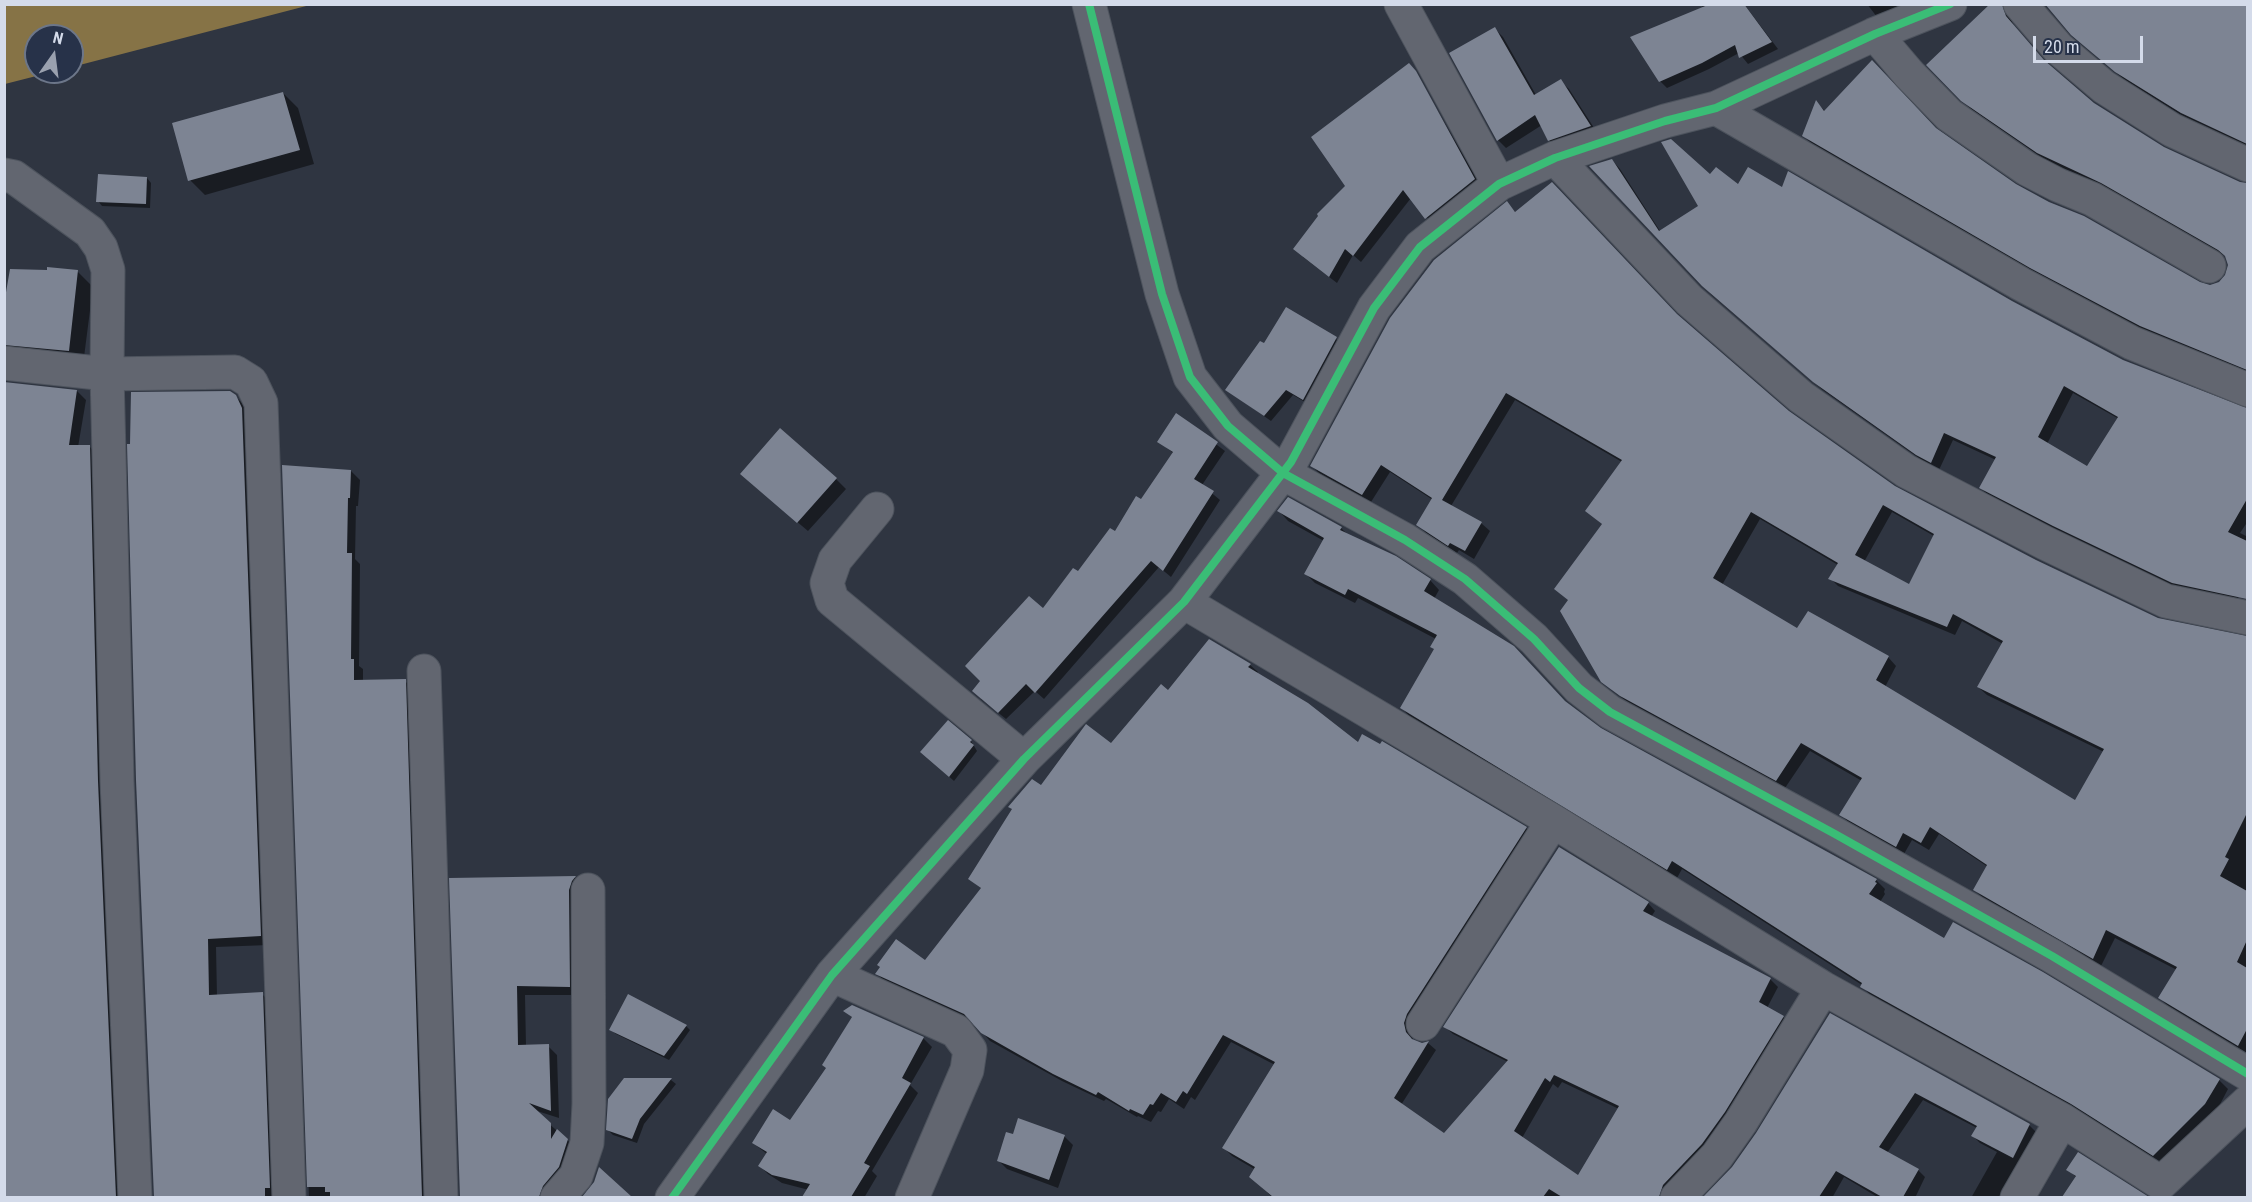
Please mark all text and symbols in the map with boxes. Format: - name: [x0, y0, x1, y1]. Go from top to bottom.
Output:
- north arrow: [24, 24, 84, 84]
- scale bar: [2036, 24, 2146, 62]
- text: N: [51, 28, 65, 48]
- text: 20 m: [2044, 36, 2079, 57]

